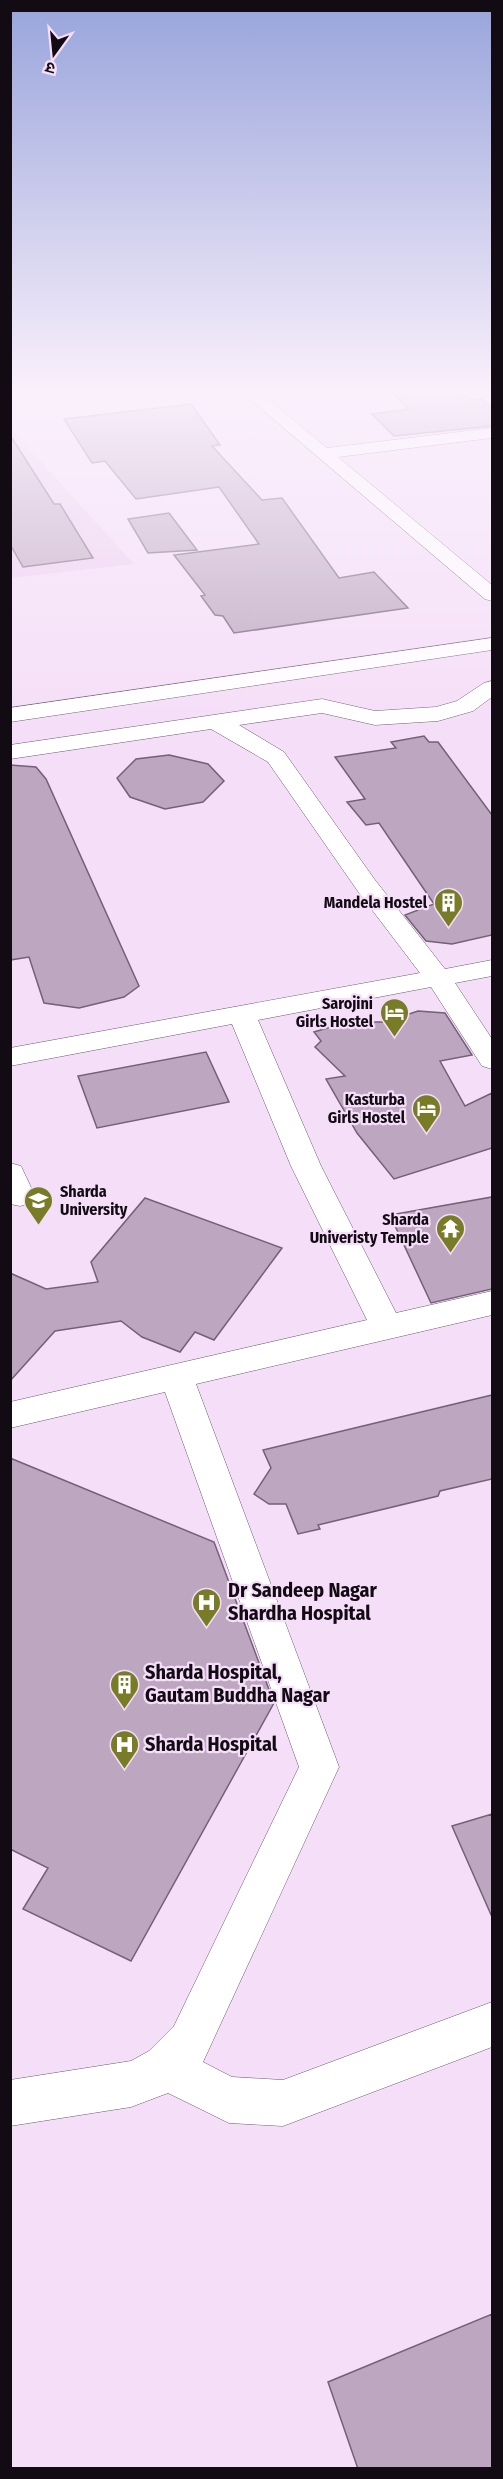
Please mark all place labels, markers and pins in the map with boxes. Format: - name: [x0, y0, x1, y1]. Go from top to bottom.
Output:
- building icon: Mandela Hostel: [432, 886, 464, 928]
- place label: Mandela Hostel: [324, 893, 428, 912]
- place label: Sarojini Girls Hostel: [296, 994, 374, 1031]
- hotel icon: Sarojini Girls Hostel: [378, 996, 410, 1038]
- place label: Kasturba Girls Hostel: [328, 1090, 406, 1127]
- hotel icon: Kasturba Girls Hostel: [410, 1092, 442, 1134]
- place label: Sharda University: [60, 1182, 128, 1219]
- school or university icon: Sharda University: [23, 1184, 55, 1226]
- place label: Sharda Univeristy Temple: [310, 1210, 429, 1247]
- temple icon: Sharda Univeristy Temple: [434, 1212, 466, 1254]
- place label: Dr Sandeep Nagar Shardha Hospital: [228, 1578, 378, 1625]
- hospital icon: Dr Sandeep Nagar Shardha Hospital: [191, 1586, 223, 1628]
- place label: Sharda Hospital, Gautam Buddha Nagar: [145, 1660, 330, 1707]
- building icon: Sharda Hospital, Gautam Buddha Nagar: [108, 1668, 140, 1710]
- hospital icon: Sharda Hospital: [108, 1728, 140, 1770]
- place label: Sharda Hospital: [145, 1732, 278, 1756]

